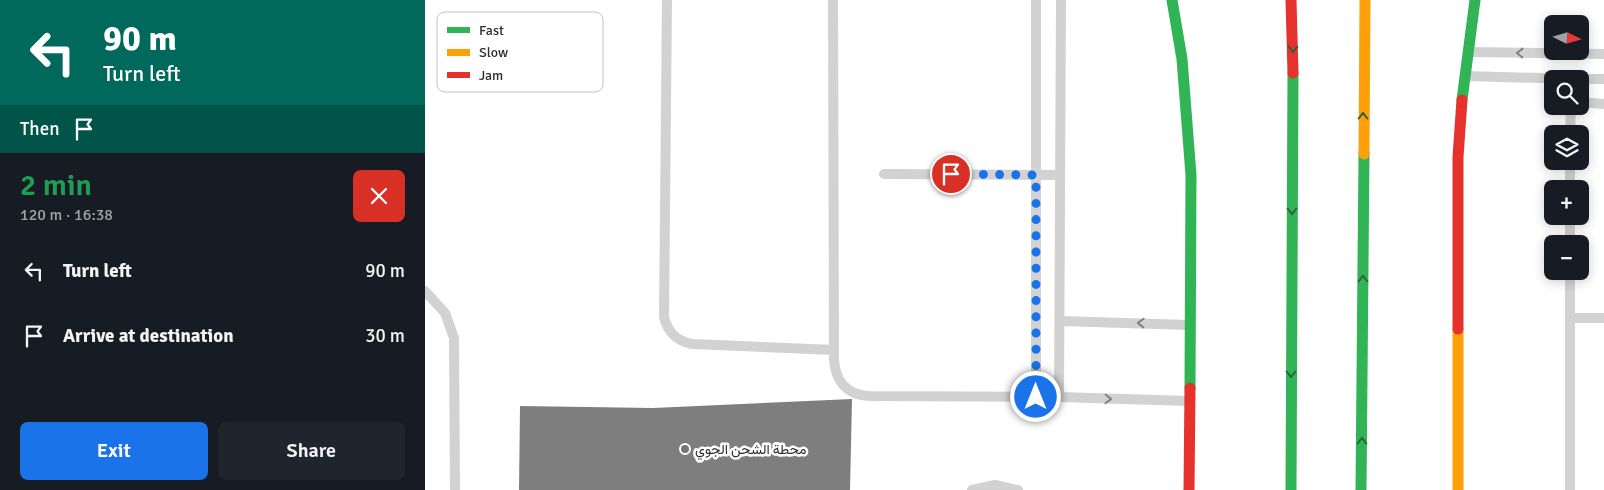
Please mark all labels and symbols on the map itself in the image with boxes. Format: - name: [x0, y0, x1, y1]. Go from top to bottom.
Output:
- legend: [437, 12, 603, 92]
- north arrow: [1544, 15, 1589, 60]
- text: Fast: [479, 22, 504, 39]
- text: Slow: [479, 44, 508, 61]
- one-way arrow: [1288, 45, 1298, 53]
- one-way arrow: [1516, 48, 1524, 58]
- text: Jam: [479, 67, 503, 84]
- one-way arrow: [1358, 112, 1369, 120]
- pin: [930, 153, 972, 195]
- one-way arrow: [1287, 208, 1297, 215]
- one-way arrow: [1358, 275, 1368, 282]
- one-way arrow: [1137, 318, 1145, 329]
- position arrow: [1009, 370, 1061, 422]
- one-way arrow: [1286, 370, 1297, 378]
- one-way arrow: [1104, 393, 1112, 404]
- one-way arrow: [1357, 437, 1367, 445]
- place label: محطة الشحن الجوي: [695, 441, 807, 461]
- marker: محطة الشحن الجوي: [679, 443, 691, 455]

